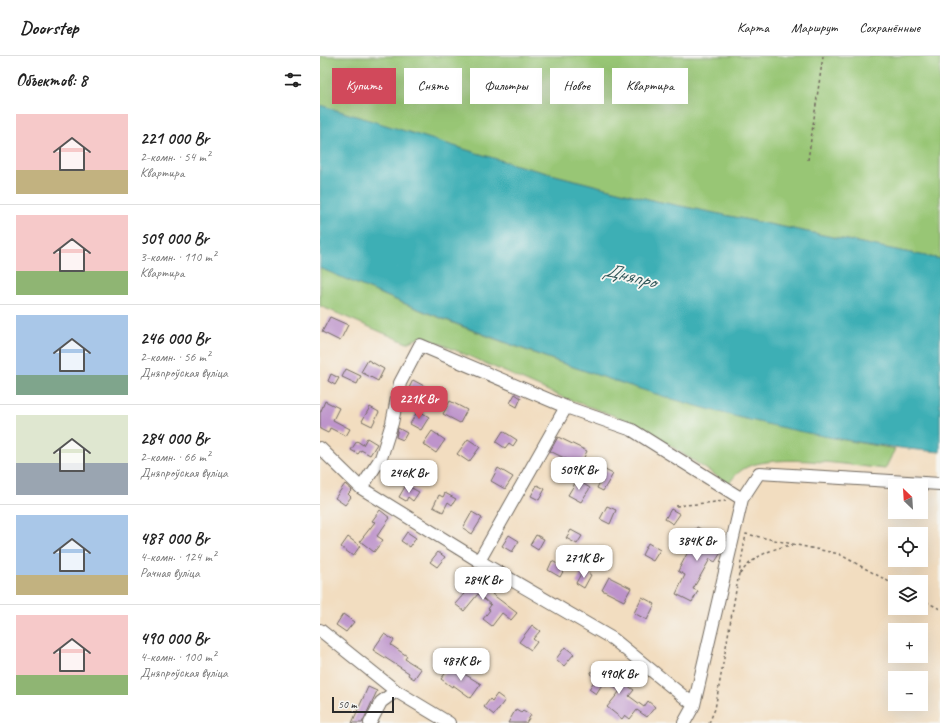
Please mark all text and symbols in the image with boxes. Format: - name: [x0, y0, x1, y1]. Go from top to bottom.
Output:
- text: Doorstep: [20, 16, 78, 40]
- text: Карта: [737, 19, 769, 36]
- text: Маршрут: [791, 19, 837, 36]
- text: Сохранённые: [859, 19, 920, 36]
- chip: Купить: [332, 68, 396, 104]
- chip: Снять: [404, 68, 462, 104]
- chip: Фильтры: [470, 68, 542, 104]
- chip: Новое: [550, 68, 604, 104]
- chip: Квартира: [612, 68, 688, 104]
- icon: filters: [282, 69, 304, 91]
- text: Объектов: 8: [16, 70, 87, 91]
- text: 221 000 Br: [140, 128, 209, 149]
- icon: home: [48, 130, 96, 178]
- text: 2-комн. · 54 m²: [140, 149, 210, 165]
- text: Квартира: [140, 165, 184, 181]
- text: 509 000 Br: [140, 228, 209, 249]
- icon: home: [48, 231, 96, 279]
- text: 3-комн. · 110 m²: [140, 249, 216, 265]
- water label: Дняпро: [600, 257, 662, 295]
- text: Квартира: [140, 265, 184, 281]
- text: 246 000 Br: [140, 328, 210, 349]
- icon: home: [48, 331, 96, 379]
- text: 2-комн. · 56 m²: [140, 349, 210, 365]
- text: Дняпроўская вуліца: [140, 365, 228, 381]
- pin: 221K Br: [382, 386, 456, 420]
- text: 221K Br: [400, 391, 438, 407]
- text: 284 000 Br: [140, 428, 209, 449]
- icon: home: [48, 431, 96, 479]
- text: 2-комн. · 66 m²: [140, 449, 210, 465]
- pin: 509K Br: [542, 457, 616, 491]
- pin: 246K Br: [372, 460, 446, 494]
- text: 509K Br: [560, 462, 598, 478]
- text: Дняпроўская вуліца: [140, 465, 228, 481]
- text: 246K Br: [389, 465, 429, 481]
- north arrow: [888, 479, 928, 519]
- map controls: [888, 479, 928, 711]
- button: locate: [888, 527, 928, 567]
- text: 487 000 Br: [140, 528, 209, 549]
- pin: 384K Br: [660, 528, 734, 562]
- icon: home: [48, 531, 96, 579]
- text: 384K Br: [678, 533, 716, 549]
- pin: 271K Br: [547, 545, 621, 579]
- text: 4-комн. · 124 m²: [140, 549, 216, 565]
- text: 271K Br: [565, 550, 603, 566]
- text: Рачная вуліца: [140, 565, 200, 581]
- pin: 284K Br: [446, 567, 520, 601]
- text: 284K Br: [464, 572, 502, 588]
- button: layers: [888, 575, 928, 615]
- button: +: [888, 623, 928, 663]
- text: 490 000 Br: [140, 628, 209, 649]
- icon: home: [48, 631, 96, 679]
- pin: 487K Br: [424, 648, 498, 682]
- text: 4-комн. · 100 m²: [140, 649, 216, 665]
- text: 487K Br: [442, 653, 480, 669]
- pin: 490K Br: [582, 661, 656, 695]
- text: Дняпроўская вуліца: [140, 665, 228, 681]
- text: 490K Br: [600, 666, 638, 682]
- button: −: [888, 671, 928, 711]
- scale bar: [332, 695, 394, 714]
- text: 50 m: [338, 697, 357, 711]

